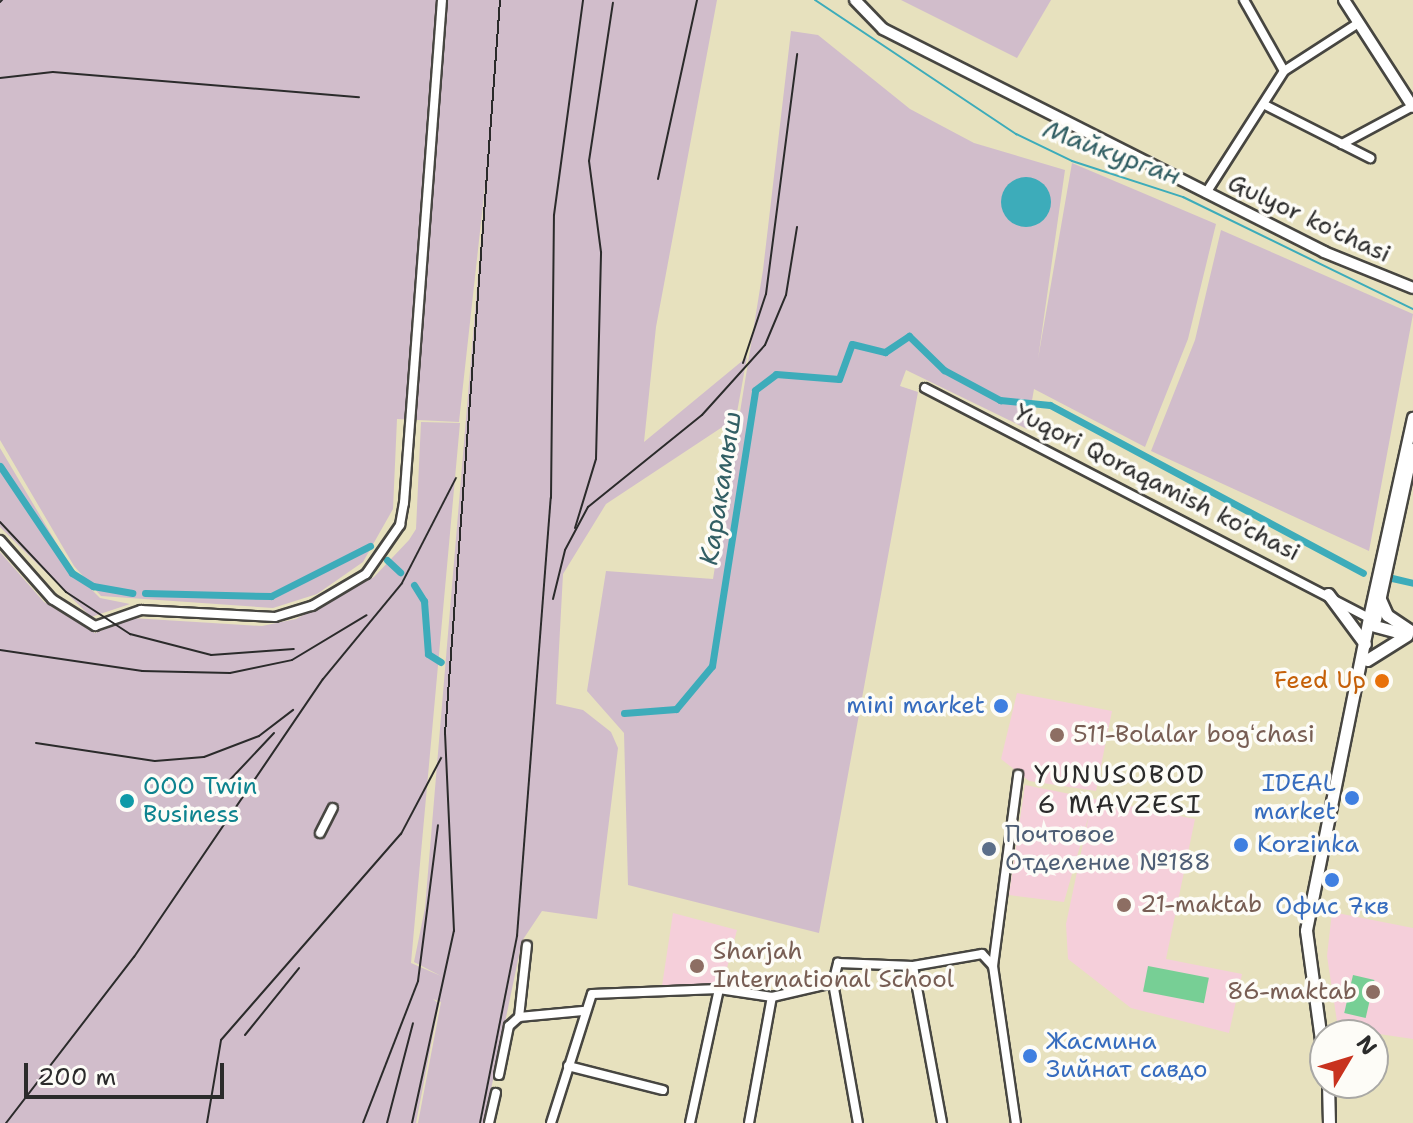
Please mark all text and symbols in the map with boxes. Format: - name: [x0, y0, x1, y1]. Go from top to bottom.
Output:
- water label: Майкурган: [1039, 113, 1185, 191]
- street label: Gulyor ko'chasi: [1223, 169, 1395, 269]
- street label: Yuqori Qoraqamish ko'chasi: [1009, 398, 1305, 568]
- water label: Каракамыш: [692, 409, 748, 567]
- place label: Feed Up: [1274, 667, 1366, 695]
- marker: Feed Up: [1373, 672, 1391, 690]
- place label: mini market: [846, 692, 985, 720]
- marker: mini market: [992, 697, 1010, 715]
- place label: 511-Bolalar bogʻchasi: [1073, 721, 1315, 749]
- marker: 511-Bolalar bogʻchasi: [1048, 726, 1066, 744]
- district label: YUNUSOBOD 6 MAVZESI: [1034, 758, 1206, 820]
- place label: IDEAL market: [1254, 770, 1336, 826]
- place label: ООО Twin Business: [143, 773, 257, 829]
- marker: IDEAL market: [1343, 789, 1361, 807]
- marker: ООО Twin Business: [118, 792, 136, 810]
- place label: Почтовое Отделение №188: [1005, 821, 1211, 877]
- place label: Korzinka: [1257, 831, 1359, 859]
- marker: Korzinka: [1232, 836, 1250, 854]
- marker: Почтовое Отделение №188: [980, 840, 998, 858]
- marker: Офис 7кв: [1323, 871, 1341, 889]
- place label: 21-maktab: [1140, 891, 1262, 919]
- place label: Офис 7кв: [1275, 893, 1389, 921]
- marker: 21-maktab: [1115, 896, 1133, 914]
- place label: Sharjah International School: [713, 938, 954, 994]
- marker: Sharjah International School: [688, 957, 706, 975]
- place label: 86-maktab: [1227, 978, 1357, 1006]
- marker: 86-maktab: [1364, 983, 1382, 1001]
- north arrow: [1309, 1019, 1389, 1099]
- place label: Жасмина Зийнат савдо: [1046, 1028, 1208, 1084]
- text: N: [1350, 1029, 1384, 1061]
- scale bar: [28, 1047, 228, 1097]
- marker: Жасмина Зийнат савдо: [1021, 1047, 1039, 1065]
- text: 200 m: [38, 1061, 116, 1093]

